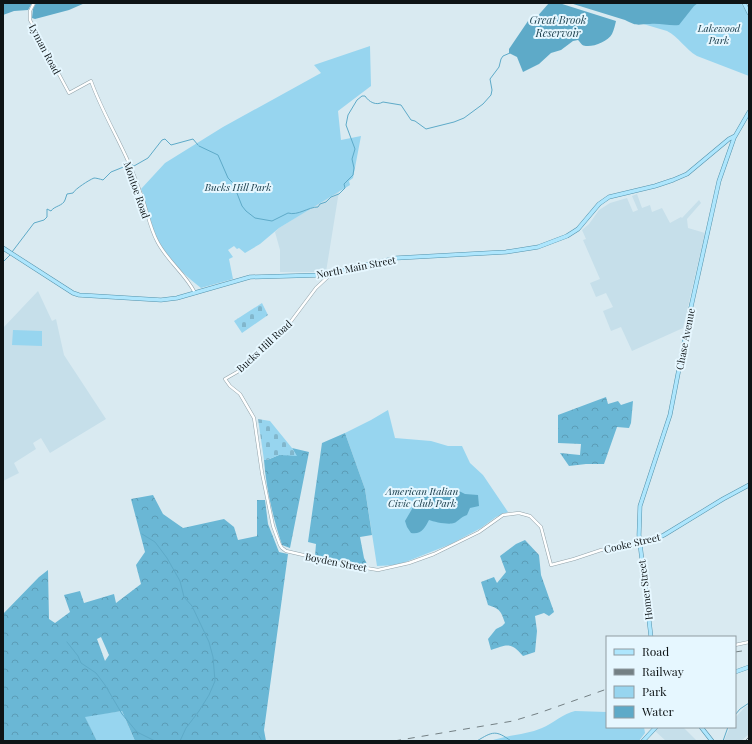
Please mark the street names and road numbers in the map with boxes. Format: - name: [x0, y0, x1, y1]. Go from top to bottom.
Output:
- street label: Lyman Road: [26, 21, 64, 77]
- street label: Montoe Road: [121, 160, 153, 220]
- street label: North Main Street: [315, 252, 397, 282]
- street label: Chase Avenue: [672, 307, 698, 371]
- street label: Bucks Hill Road: [233, 317, 295, 375]
- street label: Cooke Street: [602, 530, 662, 556]
- street label: Boyden Street: [304, 549, 369, 575]
- street label: Homer Street: [634, 559, 656, 621]

